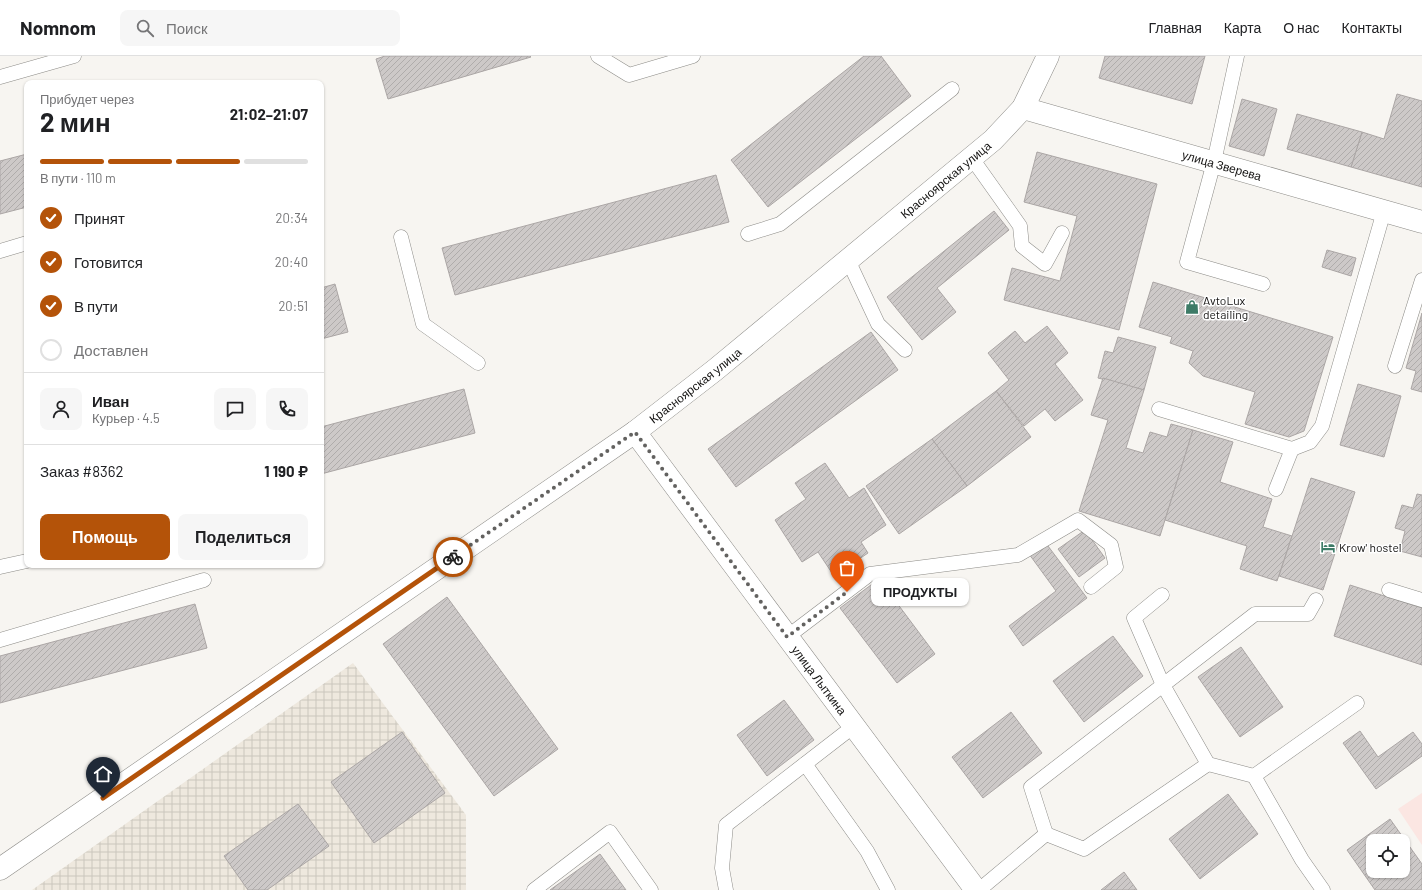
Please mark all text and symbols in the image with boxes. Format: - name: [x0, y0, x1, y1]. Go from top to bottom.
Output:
- search box: [120, 10, 400, 46]
- text: Nomnom: [20, 16, 96, 39]
- icon: search: [134, 17, 156, 39]
- text: Поиск: [166, 19, 207, 37]
- text: Главная: [1149, 19, 1202, 36]
- text: Карта: [1224, 19, 1261, 36]
- text: О нас: [1283, 19, 1320, 36]
- text: Контакты: [1342, 19, 1402, 36]
- text: Прибудет через: [40, 91, 134, 107]
- text: 21:02–21:07: [230, 105, 308, 123]
- text: 2 мин: [40, 106, 111, 137]
- street label: Красноярская улица: [897, 138, 994, 221]
- street label: улица Зверева: [1180, 147, 1264, 183]
- text: В пути · 110 m: [40, 170, 116, 186]
- icon: check: [40, 207, 62, 229]
- text: Принят: [74, 209, 125, 227]
- text: 20:34: [275, 210, 308, 226]
- icon: check: [40, 251, 62, 273]
- text: Готовится: [74, 253, 143, 271]
- text: 20:40: [275, 254, 308, 270]
- place label: AvtoLux detailing: [1203, 293, 1248, 321]
- icon: check: [40, 295, 62, 317]
- text: В пути: [74, 297, 118, 315]
- text: 20:51: [278, 298, 308, 314]
- shop icon: AvtoLux detailing: [1184, 299, 1200, 315]
- text: Доставлен: [74, 341, 148, 359]
- street label: Красноярская улица: [646, 344, 744, 425]
- button: person: [40, 388, 82, 430]
- button: chat: [214, 388, 256, 430]
- button: phone: [266, 388, 308, 430]
- text: Иван: [92, 392, 129, 410]
- text: Курьер · 4.5: [92, 410, 160, 426]
- text: Заказ #8362: [40, 462, 124, 480]
- text: 1 190 ₽: [264, 462, 308, 480]
- button: Помощь: [40, 514, 170, 560]
- button: Поделиться: [178, 514, 308, 560]
- courier: [433, 537, 473, 577]
- hotel icon: Krow' hostel: [1320, 539, 1336, 555]
- place label: Krow' hostel: [1339, 540, 1402, 554]
- icon: bike: [442, 546, 464, 568]
- pin: [830, 551, 864, 592]
- icon: bag: [836, 557, 858, 579]
- callout: ПРОДУКТЫ: [871, 578, 969, 606]
- text: ПРОДУКТЫ: [883, 584, 957, 600]
- street label: улица Лыткина: [788, 642, 850, 717]
- pin: [86, 757, 120, 798]
- icon: home: [92, 763, 114, 785]
- map controls: [1366, 834, 1410, 878]
- button: locate: [1366, 834, 1410, 878]

